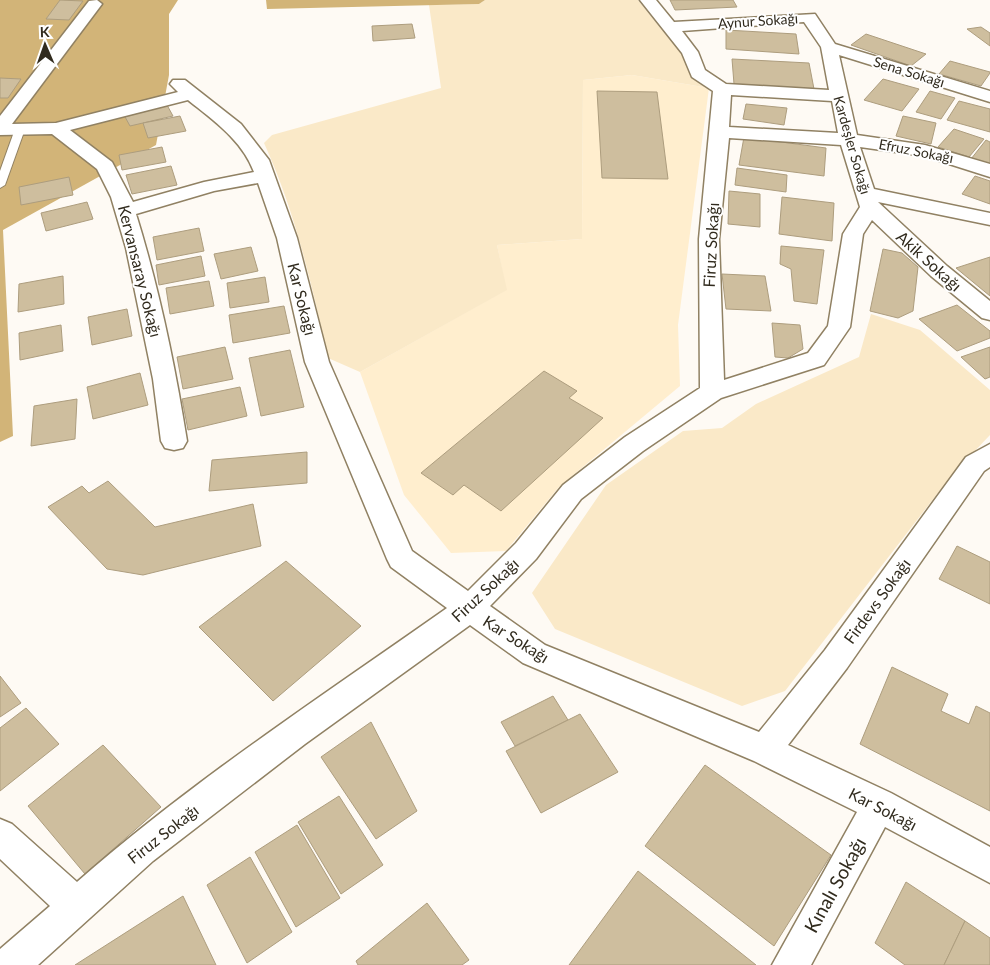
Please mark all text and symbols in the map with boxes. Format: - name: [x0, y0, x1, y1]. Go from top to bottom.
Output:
- street label: Aynur Sokağı: [717, 9, 799, 32]
- north arrow: [20, 20, 70, 70]
- text: K: [39, 23, 50, 40]
- street label: Sena Sokağı: [872, 53, 947, 90]
- street label: Kardeşler Sokağı: [830, 94, 875, 196]
- street label: Efruz Sokağı: [877, 135, 955, 166]
- street label: Firuz Sokağı: [699, 202, 722, 288]
- street label: Kervansaray Sokağı: [115, 203, 166, 339]
- street label: Akik Sokağı: [893, 226, 966, 295]
- street label: Kar Sokağı: [284, 261, 321, 337]
- street label: Firuz Sokağı: [447, 554, 522, 626]
- street label: Firdevs Sokağı: [839, 554, 914, 647]
- street label: Kar Sokağı: [480, 611, 553, 666]
- street label: Kar Sokağı: [846, 783, 921, 834]
- street label: Firuz Sokağı: [123, 800, 202, 867]
- street label: Kınalı Sokağı: [799, 833, 870, 937]

